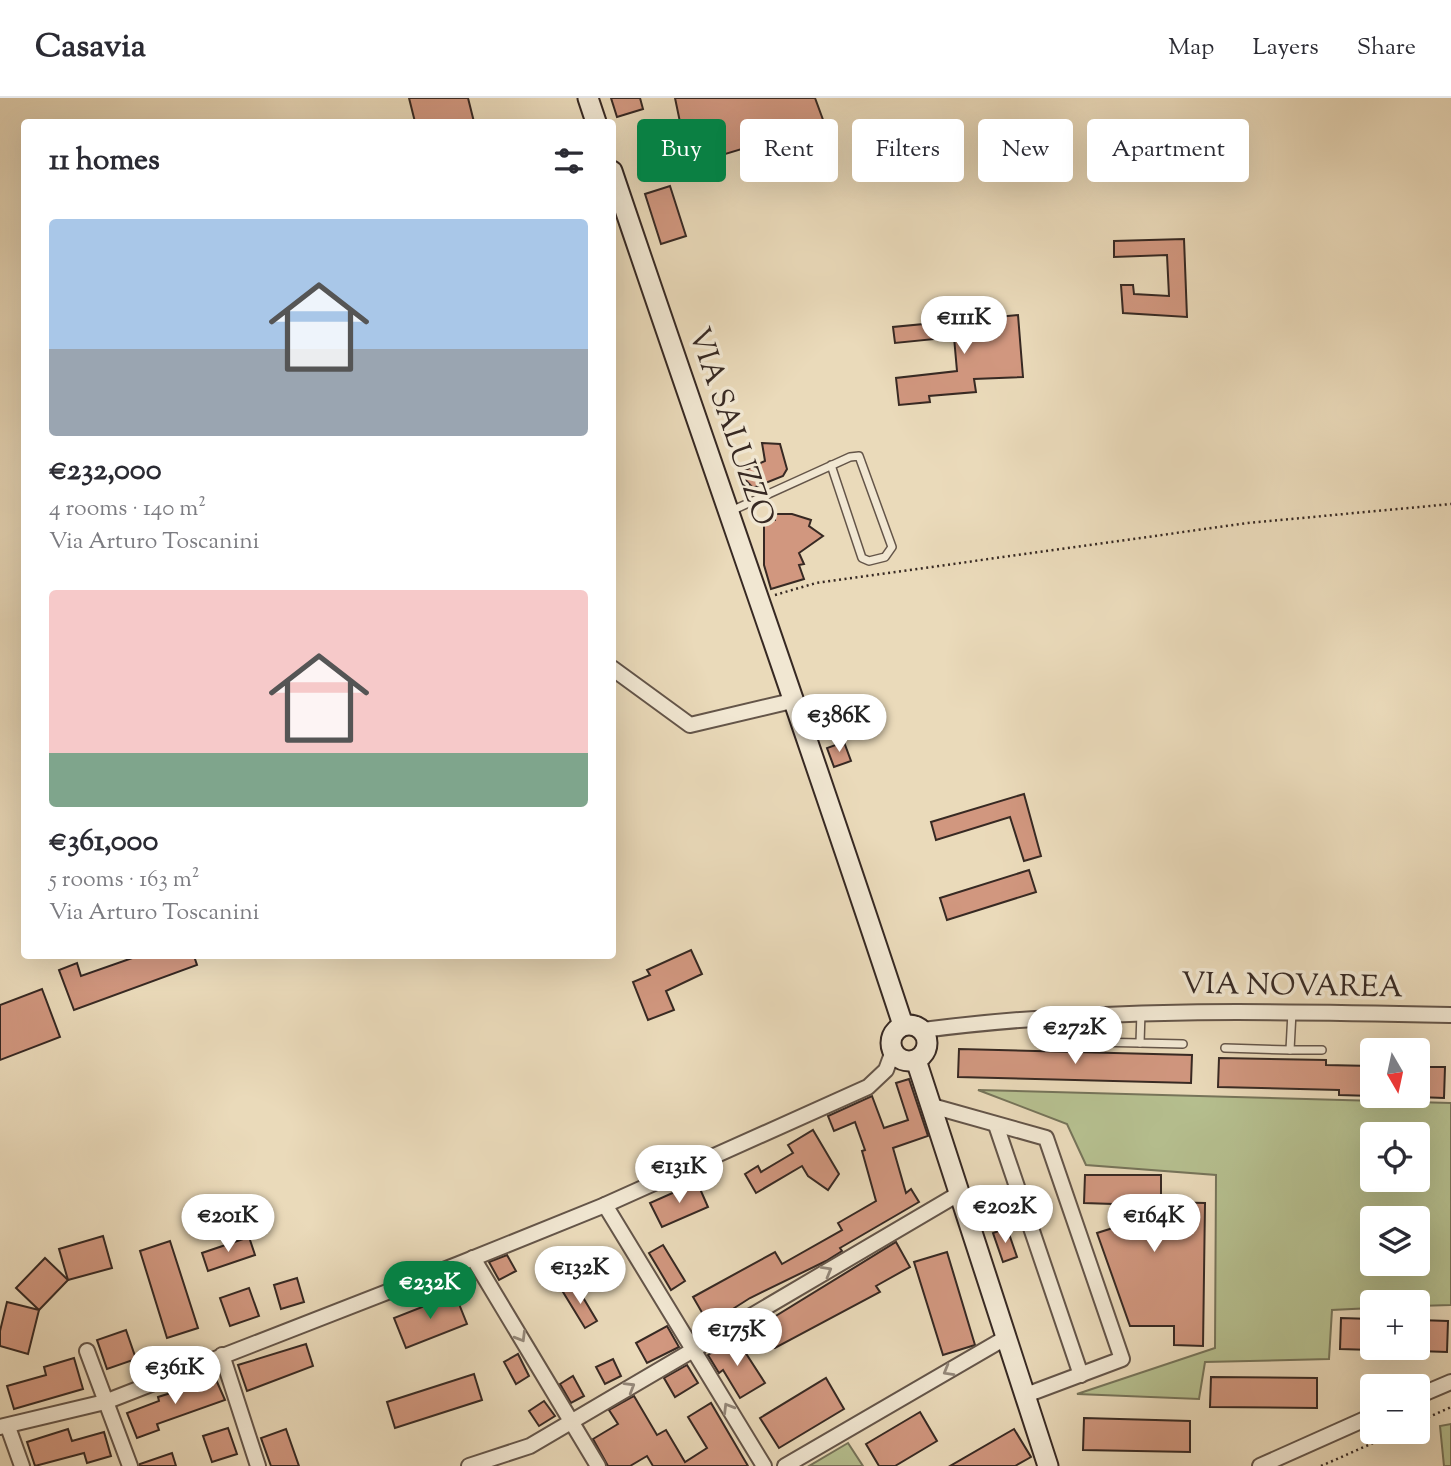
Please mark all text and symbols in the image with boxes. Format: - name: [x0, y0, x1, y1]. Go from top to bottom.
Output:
- text: Casavia: [35, 24, 146, 72]
- text: Map: [1168, 31, 1214, 65]
- text: Layers: [1252, 31, 1319, 65]
- text: Share: [1357, 31, 1416, 65]
- chip: Buy: [637, 119, 726, 182]
- chip: Rent: [740, 119, 838, 182]
- chip: Filters: [852, 119, 964, 182]
- chip: New: [978, 119, 1073, 182]
- chip: Apartment: [1087, 119, 1249, 182]
- text: 11 homes: [49, 140, 160, 183]
- icon: filters: [550, 142, 588, 180]
- icon: home: [256, 264, 382, 390]
- pin: €111K: [915, 296, 1013, 356]
- text: €111K: [937, 302, 991, 335]
- street label: VIA SALUZZO: [676, 322, 784, 532]
- text: €232,000: [49, 450, 162, 493]
- text: 4 rooms · 140 m²: [49, 493, 206, 526]
- text: Via Arturo Toscanini: [49, 526, 259, 559]
- icon: home: [256, 635, 382, 761]
- pin: €386K: [790, 694, 888, 754]
- text: €386K: [808, 700, 871, 733]
- text: €361,000: [49, 821, 158, 864]
- text: 5 rooms · 163 m²: [49, 864, 199, 897]
- text: Via Arturo Toscanini: [49, 897, 259, 930]
- street label: VIA NOVAREA: [1181, 964, 1403, 1010]
- pin: €272K: [1026, 1006, 1124, 1066]
- text: €272K: [1043, 1012, 1107, 1045]
- north arrow: [1360, 1038, 1430, 1108]
- map controls: [1360, 1038, 1430, 1444]
- button: locate: [1360, 1122, 1430, 1192]
- pin: €131K: [630, 1146, 728, 1205]
- text: €131K: [651, 1151, 707, 1184]
- pin: €202K: [956, 1186, 1054, 1245]
- text: €202K: [973, 1191, 1037, 1224]
- pin: €201K: [179, 1194, 277, 1254]
- pin: €164K: [1105, 1194, 1203, 1254]
- text: €201K: [197, 1200, 259, 1233]
- text: €164K: [1123, 1200, 1185, 1233]
- button: layers: [1360, 1206, 1430, 1276]
- pin: €132K: [531, 1246, 629, 1306]
- text: €132K: [551, 1252, 609, 1285]
- pin: €232K: [381, 1262, 479, 1321]
- text: €232K: [399, 1267, 461, 1300]
- one-way arrow: [819, 1267, 832, 1280]
- button: +: [1360, 1290, 1430, 1360]
- pin: €175K: [688, 1308, 786, 1368]
- text: €175K: [708, 1314, 766, 1347]
- one-way arrow: [512, 1330, 525, 1343]
- pin: €361K: [126, 1346, 224, 1406]
- text: €361K: [146, 1352, 204, 1385]
- one-way arrow: [943, 1363, 956, 1376]
- button: −: [1360, 1374, 1430, 1444]
- one-way arrow: [623, 1382, 636, 1395]
- one-way arrow: [724, 1402, 737, 1415]

